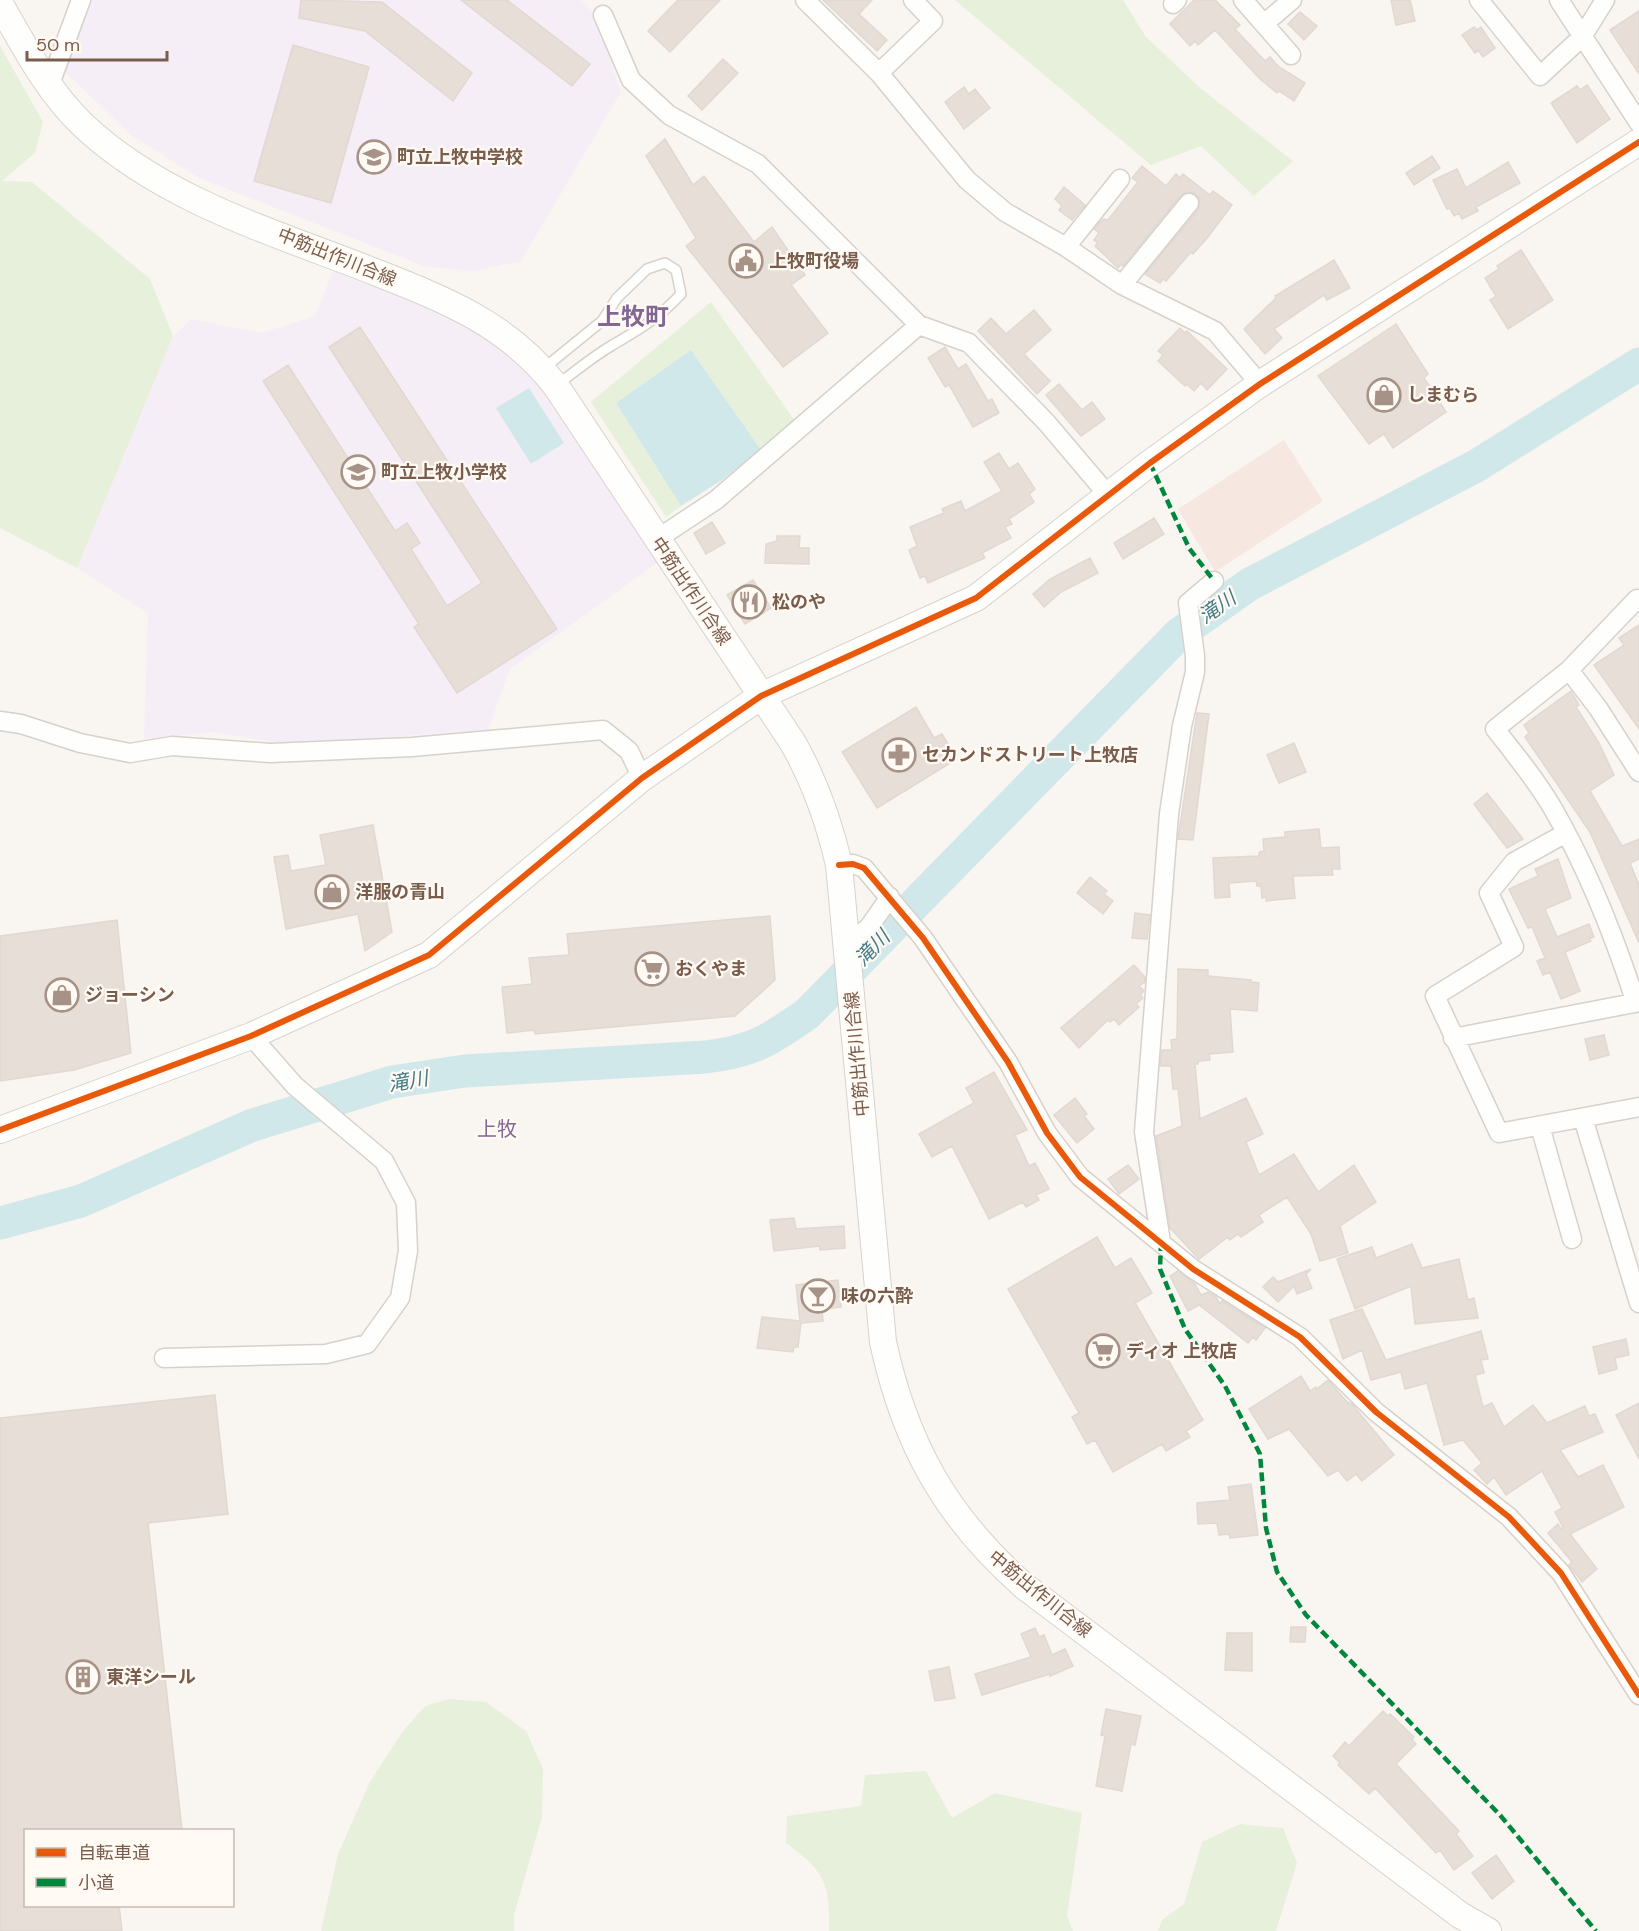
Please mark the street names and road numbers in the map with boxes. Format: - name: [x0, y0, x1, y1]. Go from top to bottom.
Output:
- street label: 中筋出作川合線: [274, 222, 400, 292]
- street label: 中筋出作川合線: [646, 532, 736, 650]
- street label: 中筋出作川合線: [840, 990, 874, 1118]
- street label: 中筋出作川合線: [983, 1545, 1097, 1643]

